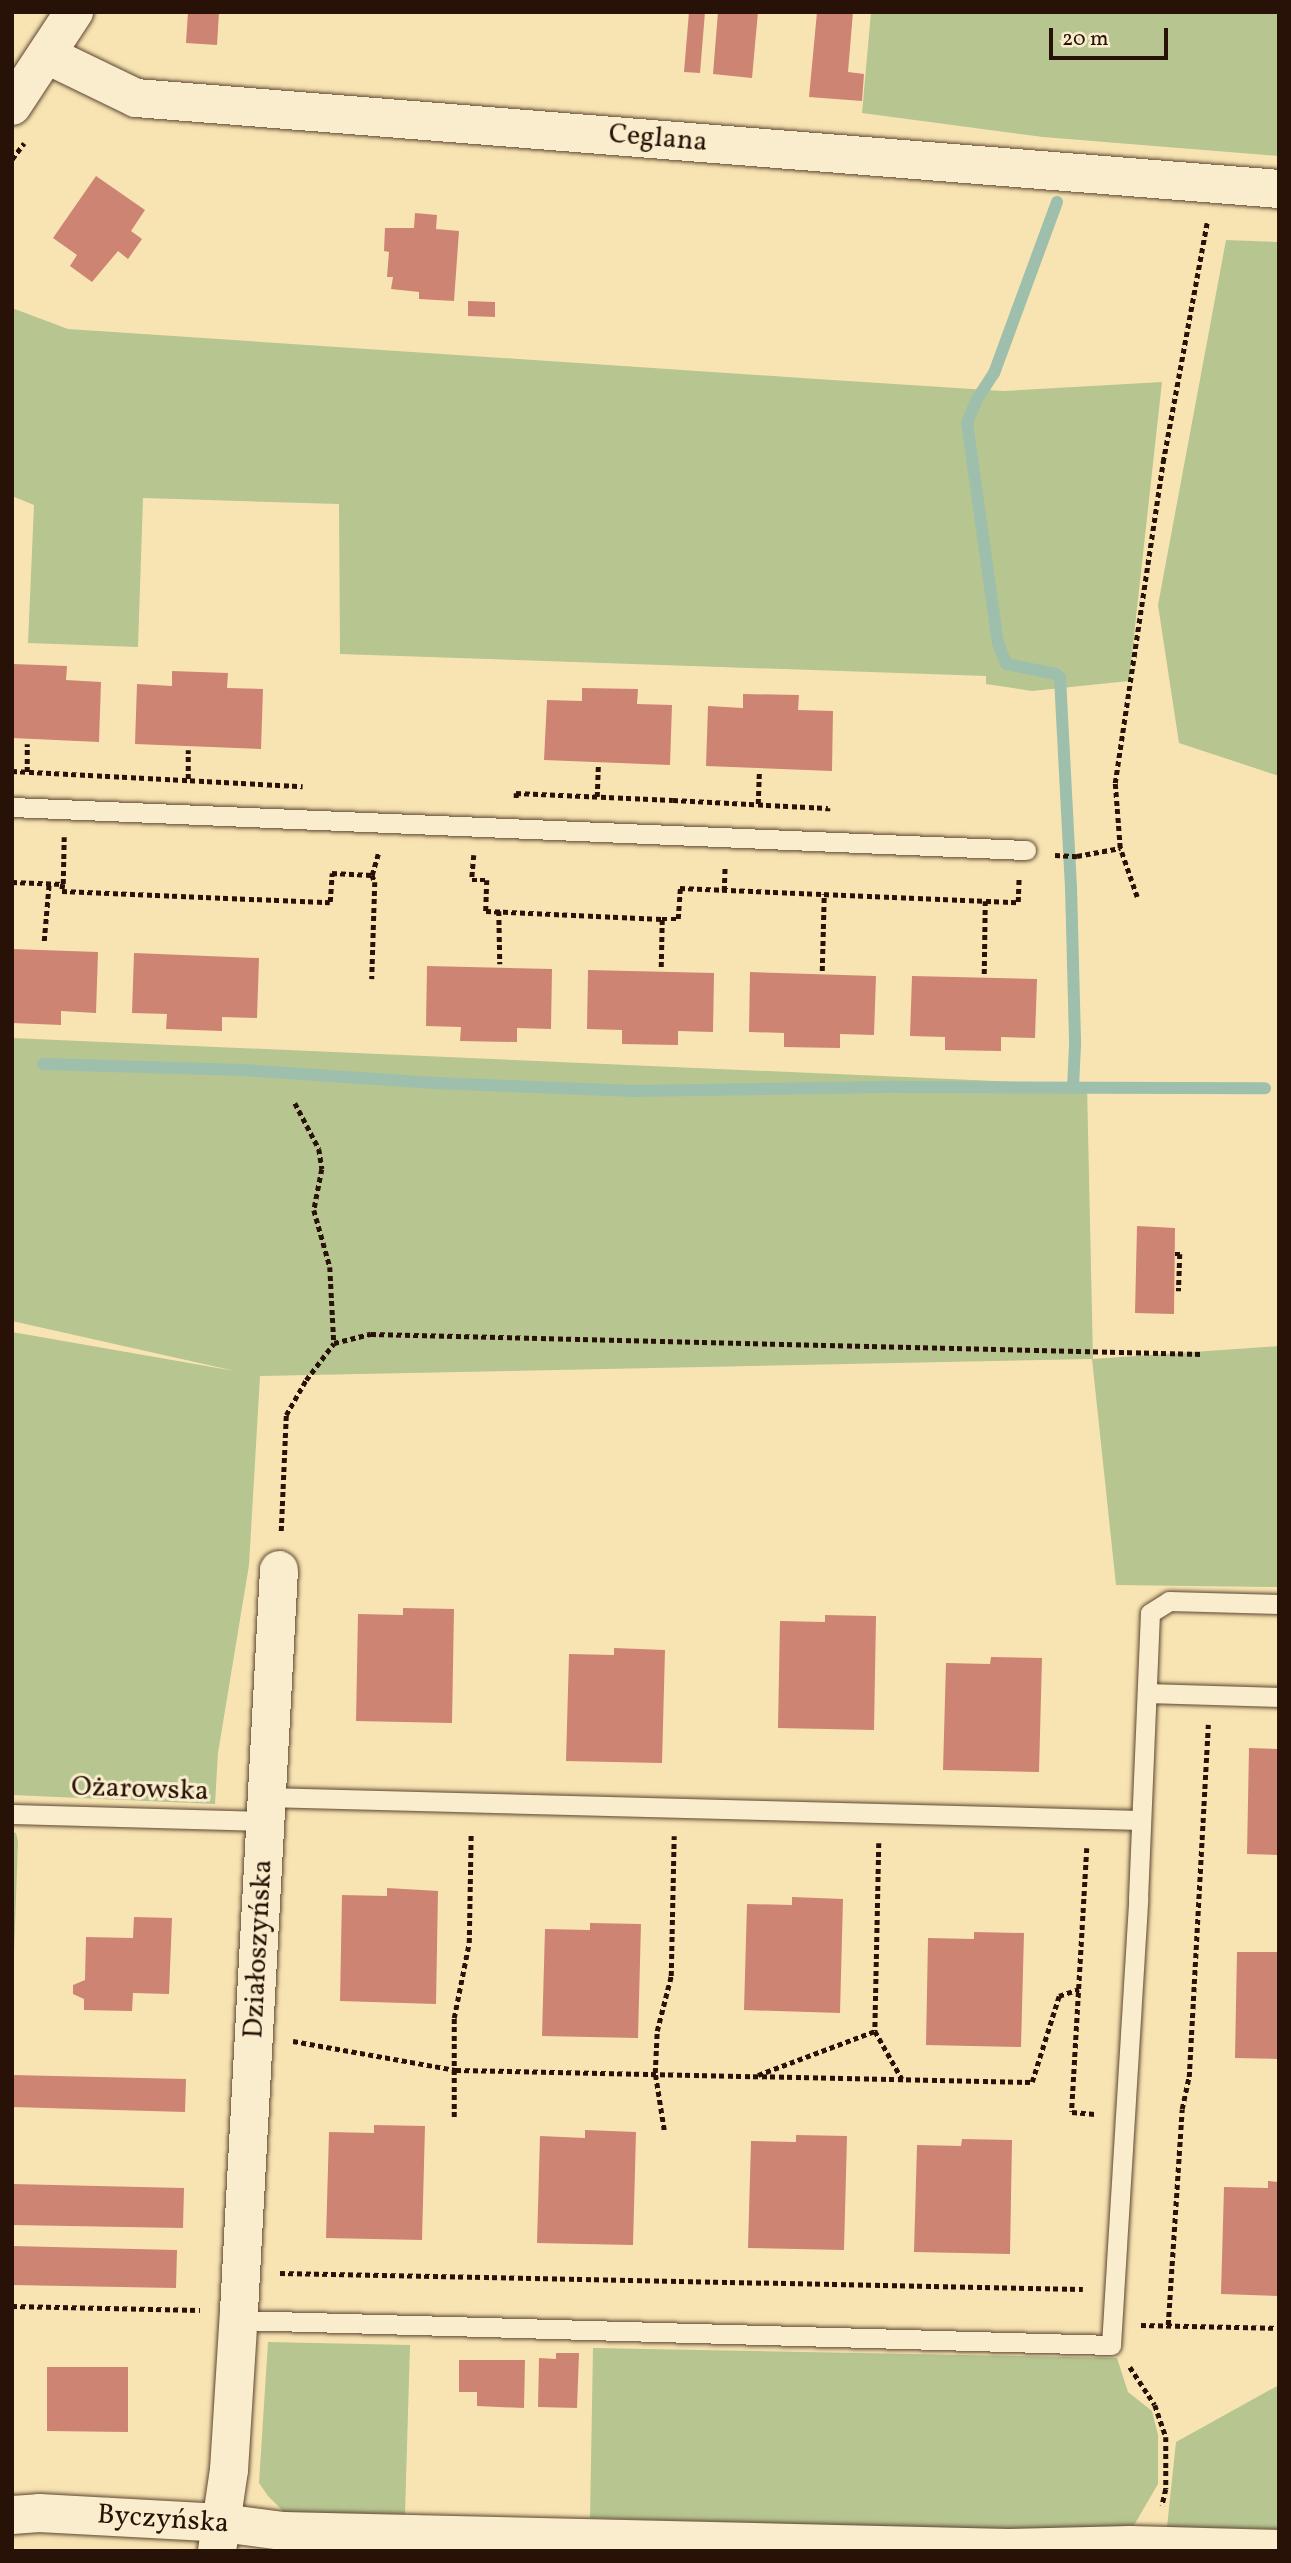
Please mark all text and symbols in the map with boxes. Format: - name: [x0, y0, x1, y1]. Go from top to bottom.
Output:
- scale bar: [1053, 14, 1172, 58]
- text: 20 m: [1062, 25, 1108, 54]
- street label: Ceglana: [607, 118, 709, 160]
- street label: Ożarowska: [71, 1771, 209, 1809]
- street label: Działoszyńska: [238, 1859, 280, 2039]
- street label: Byczyńska: [96, 2499, 230, 2541]

